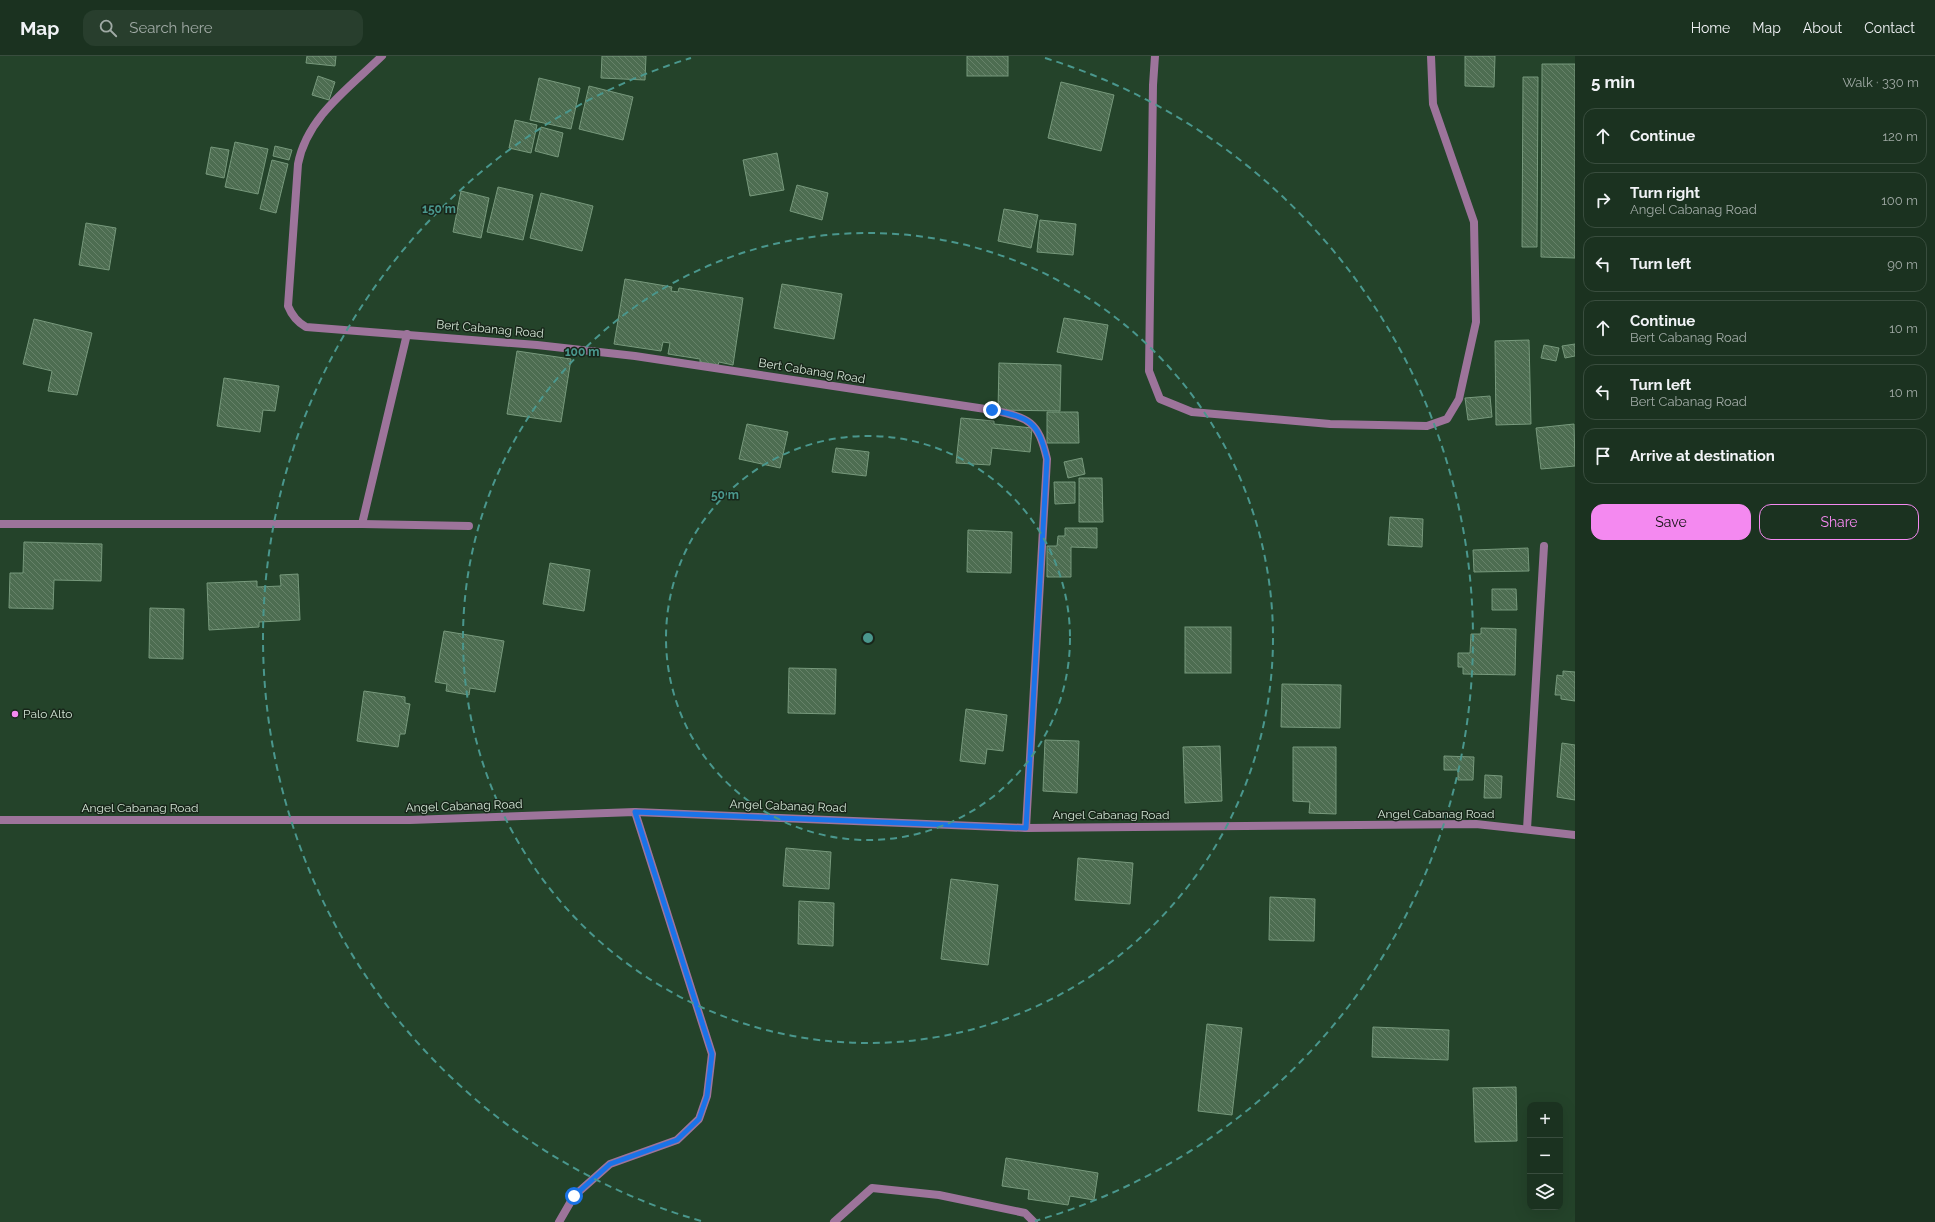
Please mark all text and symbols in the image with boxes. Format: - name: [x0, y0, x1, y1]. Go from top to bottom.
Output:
- search box: [83, 10, 363, 46]
- text: Map: [20, 17, 59, 39]
- icon: search: [97, 17, 119, 39]
- text: Search here: [129, 19, 213, 37]
- text: Home: [1691, 20, 1730, 36]
- text: Map: [1752, 20, 1781, 36]
- text: About: [1803, 20, 1842, 36]
- text: Contact: [1864, 20, 1915, 36]
- text: 5 min: [1591, 72, 1635, 92]
- text: Walk · 330 m: [1842, 75, 1919, 90]
- icon: ahead: [1592, 125, 1614, 147]
- text: Continue: [1630, 127, 1695, 145]
- text: 120 m: [1882, 129, 1918, 144]
- text: Turn right: [1630, 184, 1700, 202]
- icon: right: [1592, 189, 1614, 211]
- text: 100 m: [1881, 193, 1918, 208]
- text: 150 m: [422, 202, 456, 216]
- text: Angel Cabanag Road: [1630, 202, 1757, 217]
- icon: left: [1592, 253, 1614, 275]
- text: Turn left: [1630, 255, 1691, 273]
- text: 90 m: [1887, 257, 1918, 272]
- text: Continue: [1630, 312, 1695, 330]
- street label: Bert Cabanag Road: [436, 317, 544, 341]
- icon: ahead: [1592, 317, 1614, 339]
- text: 10 m: [1889, 321, 1918, 336]
- text: Bert Cabanag Road: [1630, 330, 1747, 345]
- text: 100 m: [565, 345, 599, 359]
- street label: Bert Cabanag Road: [758, 356, 866, 386]
- text: Turn left: [1630, 376, 1691, 394]
- icon: left: [1592, 381, 1614, 403]
- text: 10 m: [1889, 385, 1918, 400]
- text: Bert Cabanag Road: [1630, 394, 1747, 409]
- route end: [983, 401, 1001, 419]
- icon: arrive: [1592, 445, 1614, 467]
- text: Arrive at destination: [1630, 447, 1775, 465]
- text: 50 m: [711, 488, 739, 502]
- button: Save: [1591, 504, 1751, 540]
- button: Share: [1759, 504, 1919, 540]
- centre of rings: [861, 631, 875, 645]
- place label: Palo Alto: [23, 707, 72, 721]
- marker: Palo Alto: [10, 709, 20, 719]
- street label: Angel Cabanag Road: [405, 797, 523, 815]
- street label: Angel Cabanag Road: [729, 797, 847, 815]
- street label: Angel Cabanag Road: [81, 801, 199, 815]
- street label: Angel Cabanag Road: [1377, 807, 1495, 821]
- street label: Angel Cabanag Road: [1052, 808, 1170, 822]
- map controls: [1527, 1102, 1563, 1210]
- button: +: [1527, 1102, 1563, 1138]
- button: −: [1527, 1138, 1563, 1174]
- button: layers: [1527, 1174, 1563, 1210]
- route start: [565, 1187, 583, 1205]

